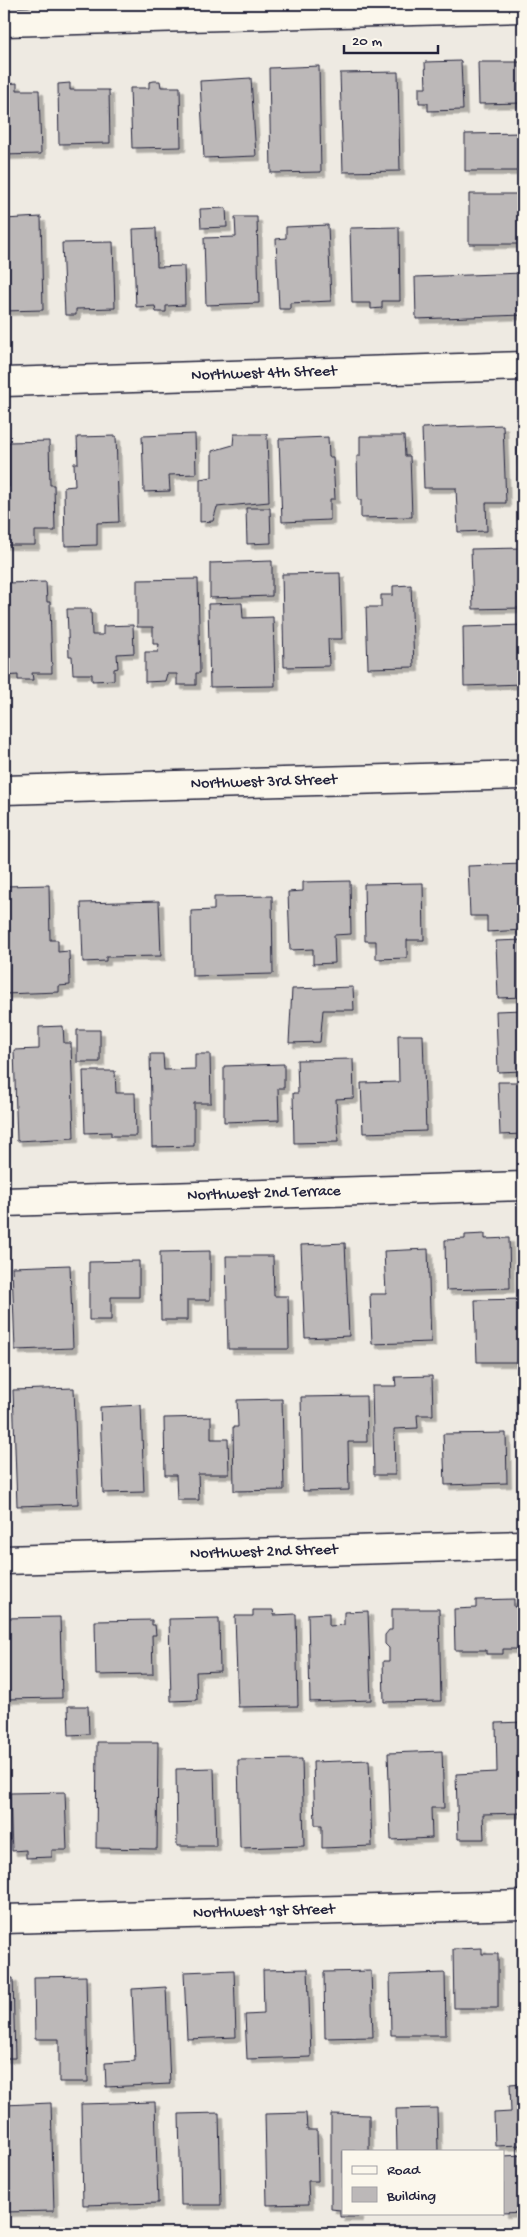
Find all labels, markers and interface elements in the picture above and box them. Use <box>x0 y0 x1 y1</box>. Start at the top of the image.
scale bar <box>344 22 438 54</box>
text: 20 m <box>352 33 382 51</box>
street label: Northwest 4th Street <box>191 362 338 386</box>
street label: Northwest 3rd Street <box>190 771 339 794</box>
street label: Northwest 2nd Terrace <box>187 1182 342 1206</box>
street label: Northwest 2nd Street <box>190 1541 339 1564</box>
street label: Northwest 1st Street <box>193 1901 337 1923</box>
legend <box>342 2150 504 2214</box>
text: Road <box>387 2162 421 2180</box>
text: Building <box>386 2188 436 2206</box>

